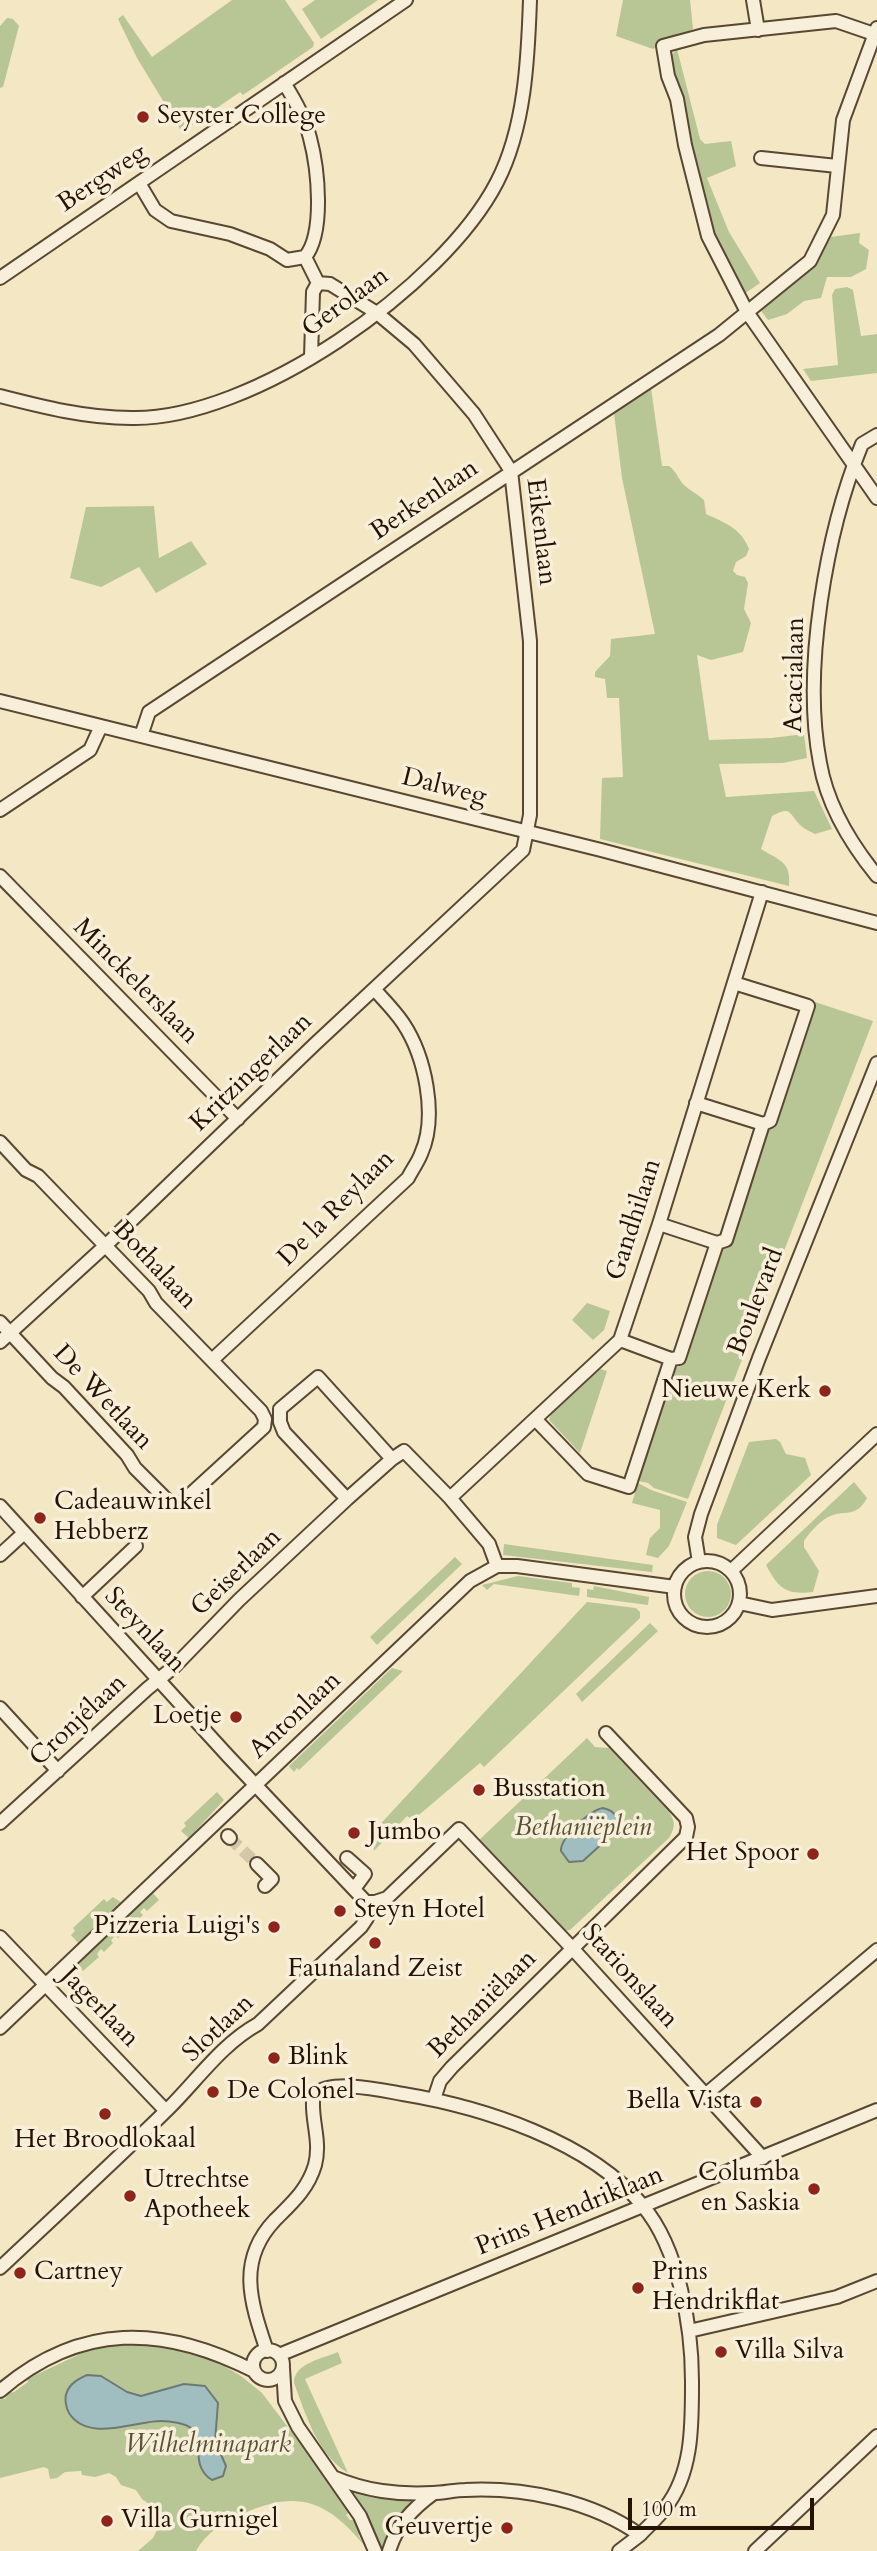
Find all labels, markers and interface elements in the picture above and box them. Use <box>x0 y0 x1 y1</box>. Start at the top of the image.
place label: Seyster College <box>157 101 326 133</box>
marker: Seyster College <box>135 109 151 125</box>
street label: Bergweg <box>53 138 153 220</box>
street label: Gerolaan <box>296 261 396 345</box>
street label: Berkenlaan <box>365 454 485 548</box>
street label: Eikenlaan <box>518 477 562 587</box>
street label: Acacialaan <box>779 617 813 733</box>
street label: Dalweg <box>398 762 490 814</box>
street label: Minckelerslaan <box>66 913 204 1051</box>
street label: Kritzingerlaan <box>184 1007 320 1139</box>
street label: De la Reylaan <box>272 1144 402 1274</box>
street label: Gandhilaan <box>601 1155 669 1285</box>
street label: Bothalaan <box>105 1215 203 1317</box>
street label: Boulevard <box>722 1244 792 1360</box>
street label: De Wetlaan <box>45 1339 159 1457</box>
place label: Nieuwe Kerk <box>661 1375 811 1407</box>
marker: Nieuwe Kerk <box>817 1383 833 1399</box>
place label: Cadeauwinkel Hebberz <box>54 1487 212 1548</box>
marker: Cadeauwinkel Hebberz <box>32 1510 48 1526</box>
street label: Geiserlaan <box>185 1522 289 1624</box>
street label: Steynlaan <box>97 1582 191 1680</box>
street label: Antonlaan <box>244 1666 348 1766</box>
street label: Cronjélaan <box>24 1668 134 1774</box>
place label: Loetje <box>153 1701 222 1733</box>
marker: Loetje <box>228 1709 244 1725</box>
place label: Busstation <box>493 1774 606 1806</box>
marker: Busstation <box>471 1782 487 1798</box>
park label: Bethaniëplein <box>515 1813 651 1845</box>
place label: Jumbo <box>368 1817 441 1849</box>
marker: Jumbo <box>346 1825 362 1841</box>
place label: Het Spoor <box>686 1838 799 1870</box>
marker: Het Spoor <box>805 1846 821 1862</box>
place label: Steyn Hotel <box>354 1895 485 1927</box>
marker: Steyn Hotel <box>332 1903 348 1919</box>
place label: Pizzeria Luigi's <box>93 1911 260 1943</box>
street label: Stationslaan <box>574 1918 684 2036</box>
marker: Pizzeria Luigi's <box>266 1919 282 1935</box>
marker: Faunaland Zeist <box>367 1935 383 1951</box>
street label: Bethaniëlaan <box>422 1944 544 2066</box>
place label: Faunaland Zeist <box>288 1954 462 1986</box>
street label: Jagerlaan <box>53 1961 145 2055</box>
street label: Slotlaan <box>177 1988 261 2070</box>
place label: Blink <box>288 2042 348 2074</box>
marker: Blink <box>266 2050 282 2066</box>
place label: De Colonel <box>227 2076 355 2108</box>
marker: De Colonel <box>205 2084 221 2100</box>
place label: Bella Vista <box>627 2086 742 2118</box>
marker: Bella Vista <box>748 2094 764 2110</box>
marker: Het Broodlokaal <box>97 2106 113 2122</box>
place label: Het Broodlokaal <box>14 2125 196 2157</box>
place label: Columba en Saskia <box>698 2158 800 2220</box>
street label: Prins Hendriklaan <box>472 2160 668 2264</box>
place label: Utrechtse Apotheek <box>144 2165 250 2226</box>
marker: Columba en Saskia <box>806 2181 822 2197</box>
marker: Utrechtse Apotheek <box>122 2188 138 2204</box>
place label: Cartney <box>34 2257 123 2289</box>
place label: Prins Hendrikflat <box>652 2257 779 2318</box>
marker: Cartney <box>12 2265 28 2281</box>
marker: Prins Hendrikflat <box>630 2280 646 2296</box>
place label: Villa Silva <box>735 2336 844 2368</box>
marker: Villa Silva <box>713 2344 729 2360</box>
park label: Wilhelminapark <box>125 2430 291 2462</box>
scale bar <box>632 2484 818 2528</box>
text: 100 m <box>641 2495 697 2524</box>
place label: Villa Gurnigel <box>121 2505 278 2537</box>
place label: Geuvertje <box>385 2512 493 2544</box>
marker: Villa Gurnigel <box>99 2513 115 2529</box>
marker: Geuvertje <box>499 2520 515 2536</box>

